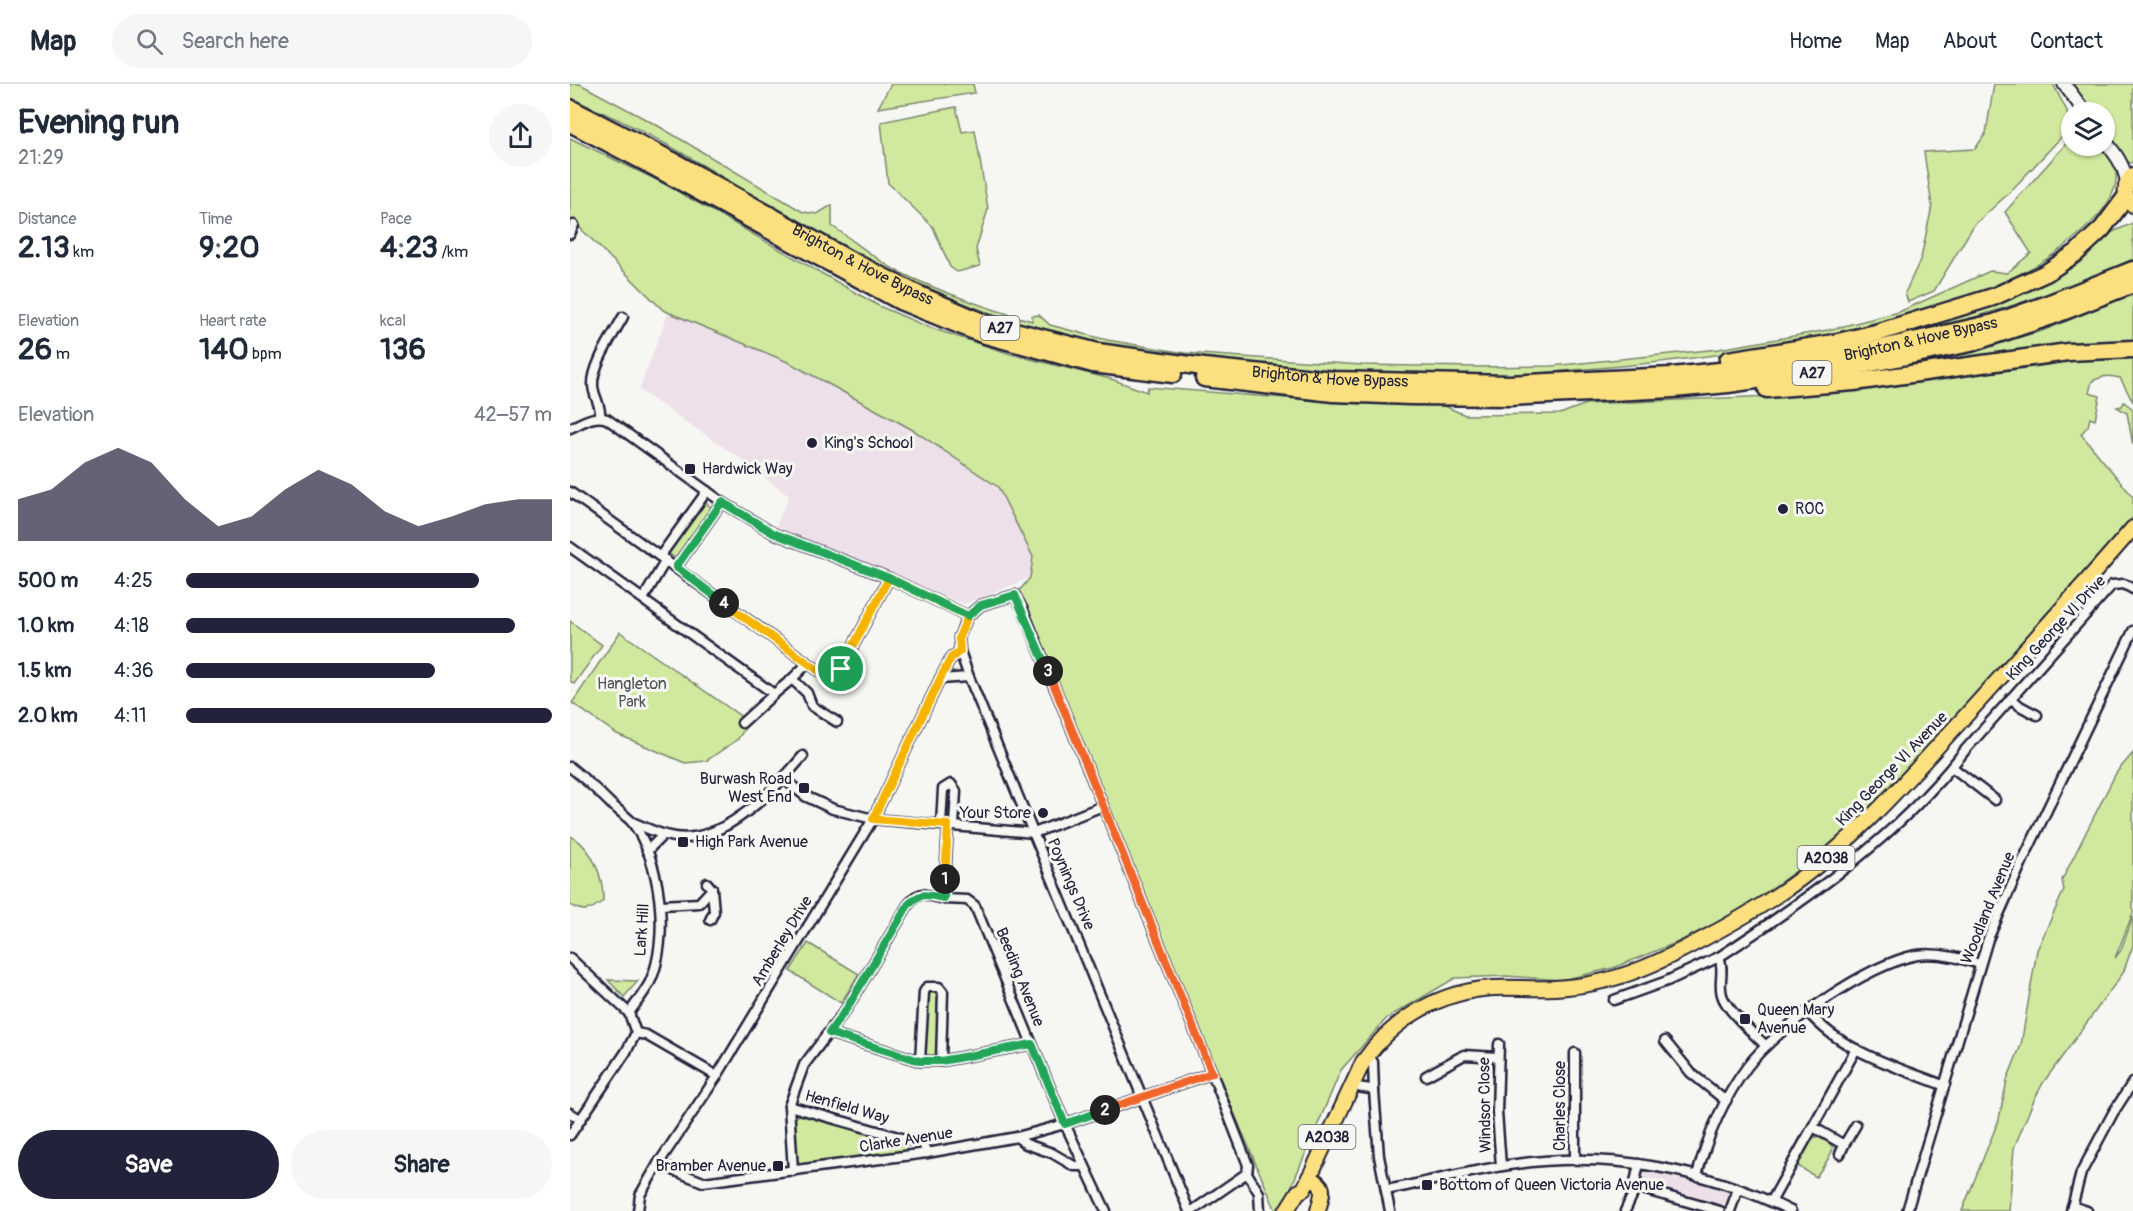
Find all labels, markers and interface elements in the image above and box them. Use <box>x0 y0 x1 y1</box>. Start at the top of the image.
search box <box>112 14 532 68</box>
text: Map <box>30 24 76 59</box>
icon: search <box>133 25 166 58</box>
text: Search here <box>181 27 289 55</box>
text: Home <box>1789 28 1842 55</box>
text: Map <box>1875 28 1910 55</box>
text: About <box>1943 28 1997 55</box>
text: Contact <box>2030 28 2103 55</box>
text: Evening run <box>18 102 179 143</box>
map controls <box>2061 102 2115 156</box>
button: layers <box>2061 102 2115 156</box>
button: share <box>489 104 552 167</box>
text: 21:29 <box>18 145 64 170</box>
text: Distance <box>18 209 77 229</box>
text: Time <box>199 209 232 229</box>
text: Pace <box>380 209 412 229</box>
street label: Brighton & Hove Bypass <box>788 220 936 310</box>
text: 2.13 <box>18 229 70 266</box>
text: 9:20 <box>199 229 260 266</box>
text: 4:23 <box>380 229 438 266</box>
text: km <box>70 242 94 262</box>
text: /km <box>438 242 468 262</box>
text: Elevation <box>18 311 79 331</box>
text: Heart rate <box>199 311 266 331</box>
text: kcal <box>380 311 406 331</box>
street label: Brighton & Hove Bypass <box>1843 313 1999 365</box>
road number: A27 <box>980 316 1020 340</box>
text: 26 <box>18 331 52 368</box>
text: 140 <box>199 331 249 368</box>
text: 136 <box>380 331 426 368</box>
text: m <box>52 344 70 364</box>
text: bpm <box>249 344 282 364</box>
road number: A27 <box>1792 361 1832 385</box>
street label: Brighton & Hove Bypass <box>1251 362 1409 392</box>
text: Elevation <box>18 402 94 427</box>
text: 42–57 m <box>474 402 552 427</box>
place label: King's School <box>824 433 913 453</box>
marker: King's School <box>805 436 819 450</box>
place label: Hardwick Way <box>702 459 793 479</box>
marker: Hardwick Way <box>683 462 697 476</box>
place label: ROC <box>1795 499 1824 519</box>
marker: ROC <box>1776 502 1790 516</box>
text: 500 m <box>18 568 78 593</box>
text: 4:25 <box>114 568 153 593</box>
street label: King George VI Drive <box>2002 571 2110 685</box>
pin: 4 <box>709 588 739 618</box>
text: 4 <box>719 593 729 613</box>
text: 1.0 km <box>18 613 74 638</box>
text: 4:18 <box>114 613 149 638</box>
pin <box>815 643 866 694</box>
icon: arrive <box>824 652 857 685</box>
pin: 3 <box>1033 656 1063 686</box>
text: 1.5 km <box>18 658 71 683</box>
text: 4:36 <box>114 658 154 683</box>
text: 3 <box>1044 661 1052 681</box>
park label: Hangleton Park <box>597 674 667 712</box>
text: 2.0 km <box>18 703 78 728</box>
text: 4:11 <box>114 703 147 728</box>
street label: King George VI Avenue <box>1832 707 1952 831</box>
place label: Burwash Road West End <box>700 769 792 807</box>
marker: Burwash Road West End <box>797 781 811 795</box>
place label: Your Store <box>959 803 1031 823</box>
marker: Your Store <box>1036 806 1050 820</box>
place label: High Park Avenue <box>695 832 808 852</box>
marker: High Park Avenue <box>676 835 690 849</box>
street label: Poynings Drive <box>1043 835 1099 933</box>
road number: A2038 <box>1798 846 1854 870</box>
street label: Woodland Avenue <box>1956 849 2020 967</box>
pin: 1 <box>930 864 960 894</box>
text: 1 <box>942 869 948 889</box>
street label: Amberley Drive <box>747 892 817 990</box>
street label: Lark Hill <box>630 903 654 957</box>
street label: Beeding Avenue <box>991 925 1049 1030</box>
place label: Queen Mary Avenue <box>1757 1000 1834 1038</box>
marker: Queen Mary Avenue <box>1738 1012 1752 1026</box>
street label: Windsor Close <box>1474 1057 1496 1153</box>
street label: Charles Close <box>1550 1061 1570 1151</box>
street label: Henfield Way <box>803 1085 891 1129</box>
pin: 2 <box>1090 1095 1120 1125</box>
text: 2 <box>1101 1100 1109 1120</box>
street label: Clarke Avenue <box>858 1123 954 1157</box>
road number: A2038 <box>1298 1125 1356 1149</box>
button: Save <box>18 1130 279 1199</box>
button: Share <box>291 1130 552 1199</box>
place label: Bramber Avenue <box>655 1156 766 1176</box>
marker: Bramber Avenue <box>771 1159 785 1173</box>
place label: Bottom of Queen Victoria Avenue <box>1439 1175 1664 1195</box>
marker: Bottom of Queen Victoria Avenue <box>1420 1178 1434 1192</box>

